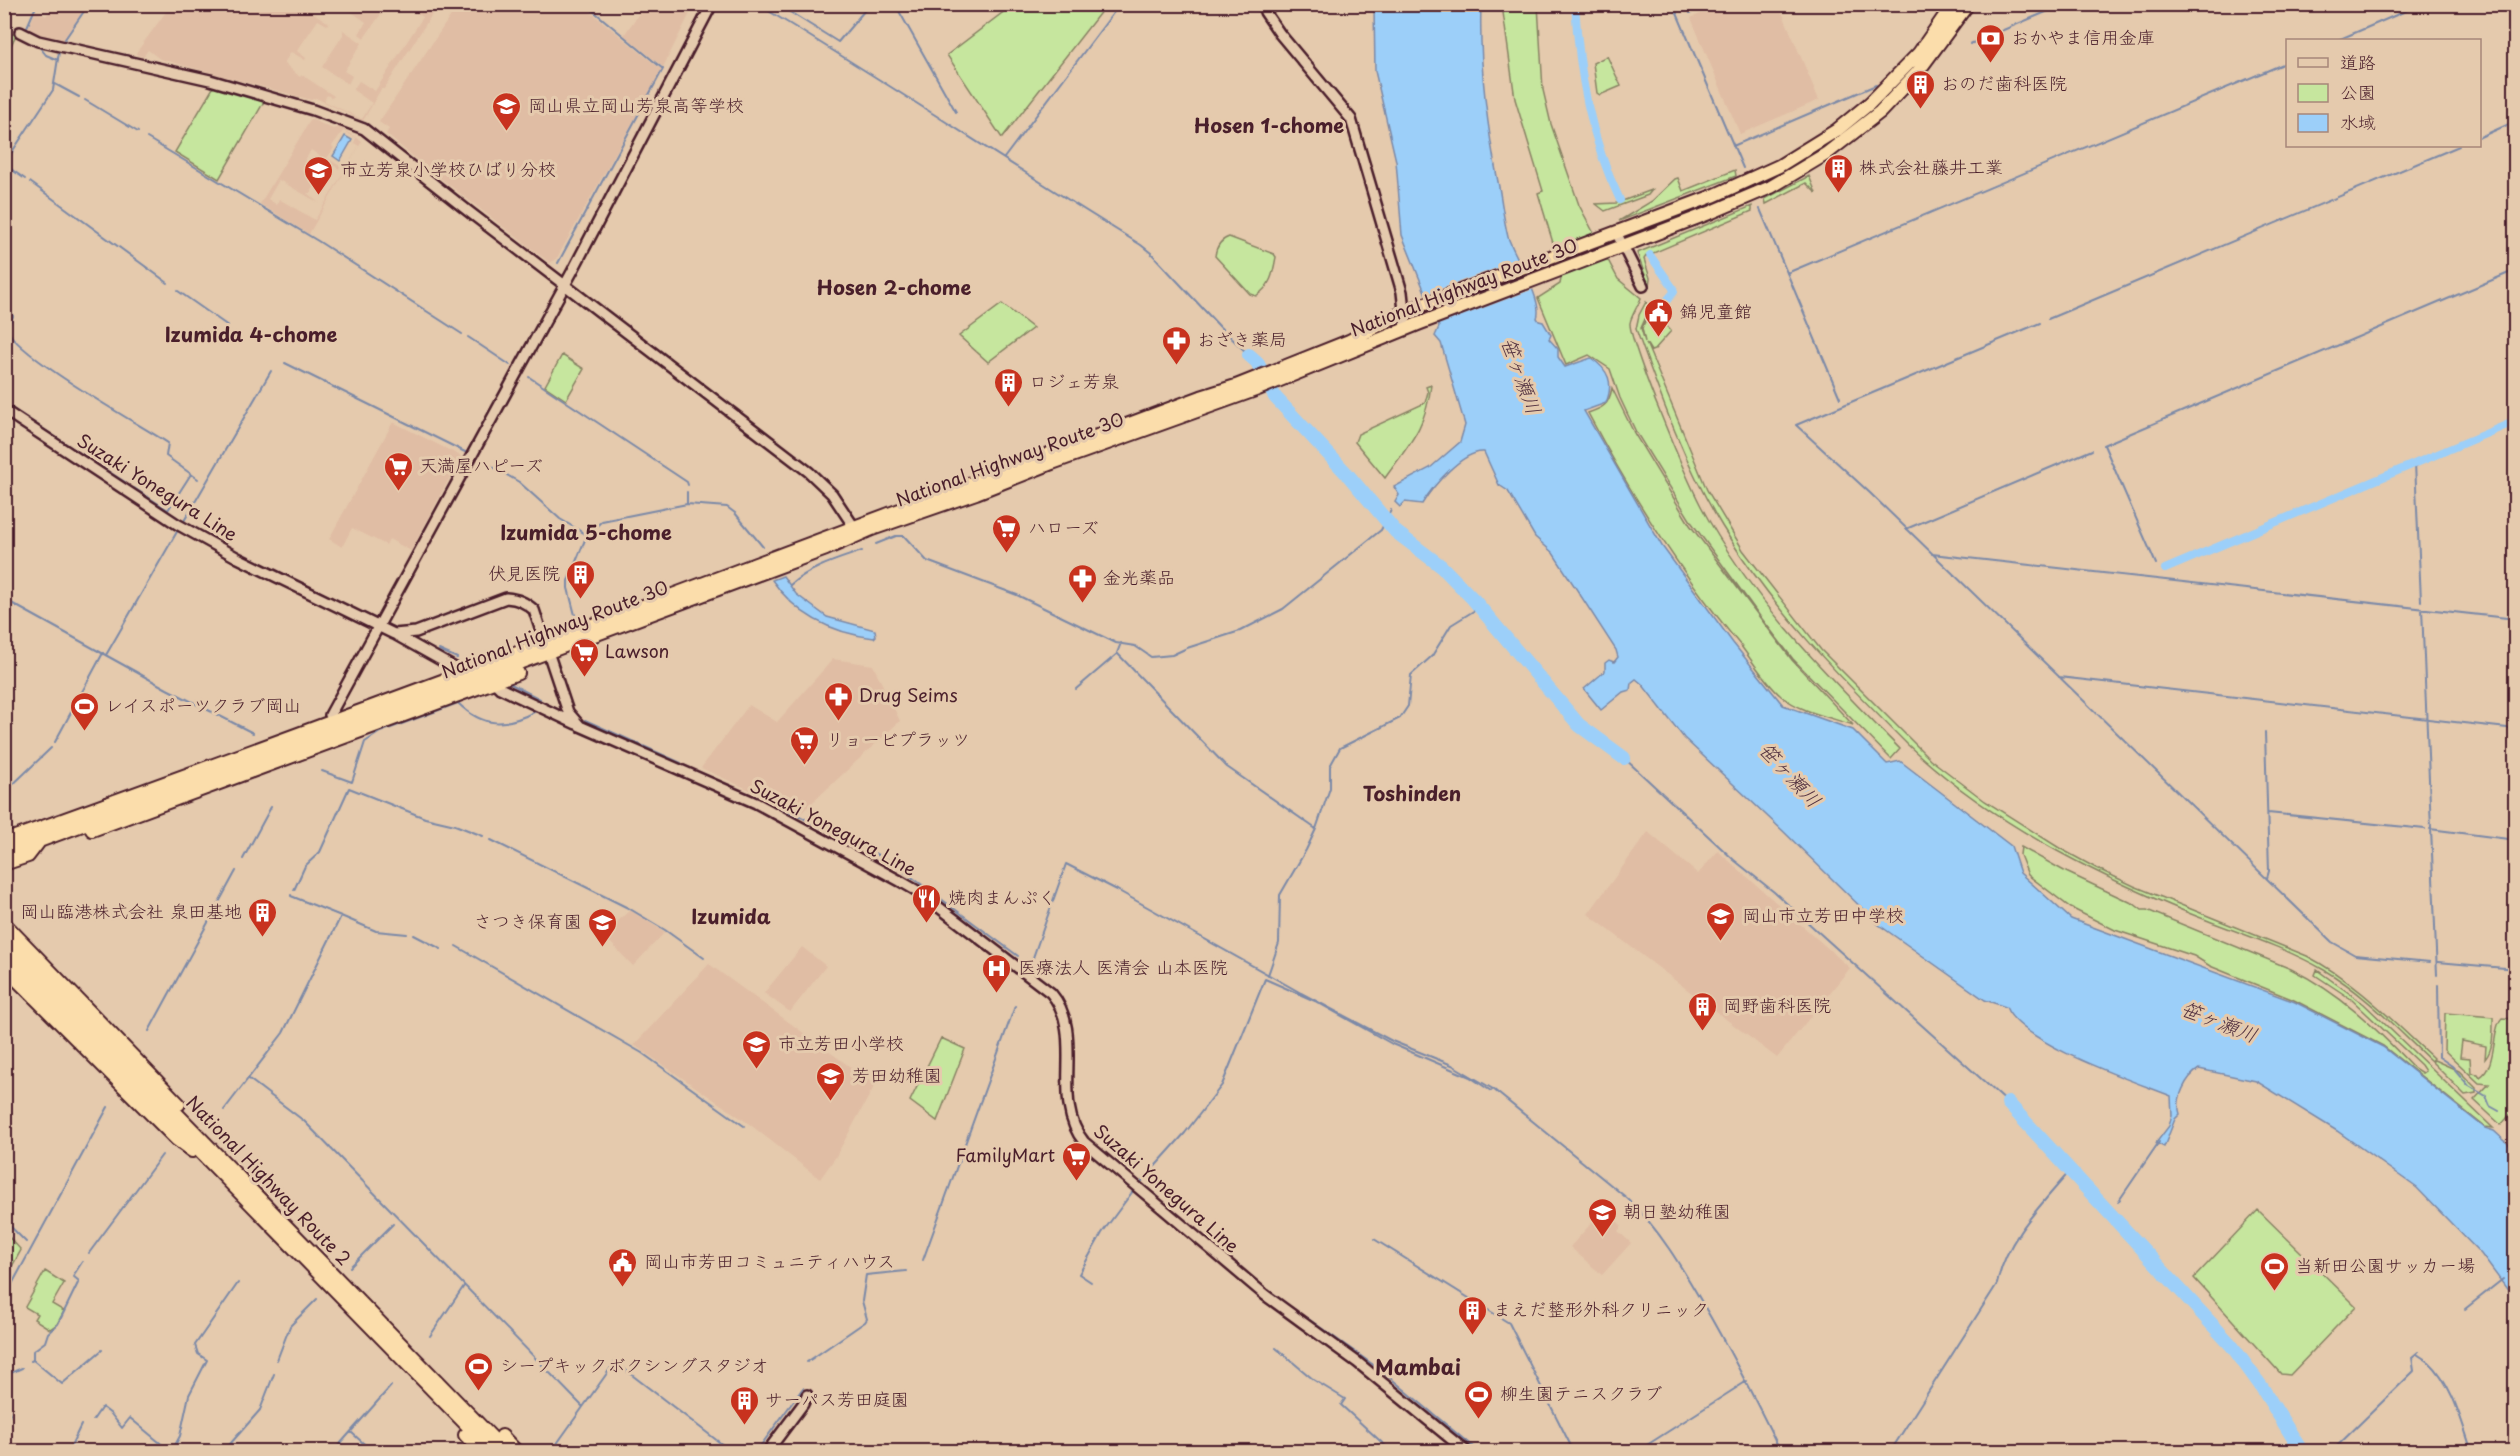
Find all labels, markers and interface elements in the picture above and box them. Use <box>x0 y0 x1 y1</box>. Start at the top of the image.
bank icon: おかやま信用金庫 <box>1974 22 2006 64</box>
place label: おかやま信用金庫 <box>2011 23 2155 50</box>
legend <box>2286 39 2481 147</box>
text: 道路 <box>2340 48 2376 75</box>
building icon: おのだ歯科医院 <box>1904 68 1936 110</box>
place label: おのだ歯科医院 <box>1941 69 2067 96</box>
text: 公園 <box>2340 78 2376 105</box>
school or university icon: 岡山県立岡山芳泉高等学校 <box>491 90 523 132</box>
place label: 岡山県立岡山芳泉高等学校 <box>528 91 744 118</box>
text: 水域 <box>2340 108 2376 135</box>
district label: Hosen 1-chome <box>1194 110 1344 140</box>
building icon: 株式会社藤井工業 <box>1822 152 1854 194</box>
place label: 株式会社藤井工業 <box>1859 153 2003 180</box>
school or university icon: 市立芳泉小学校ひばり分校 <box>303 154 335 196</box>
place label: 市立芳泉小学校ひばり分校 <box>340 155 556 182</box>
street label: National Highway Route 30 <box>1346 231 1581 342</box>
district label: Hosen 2-chome <box>817 272 972 302</box>
public building icon: 錦児童館 <box>1643 296 1675 338</box>
place label: 錦児童館 <box>1680 297 1752 324</box>
district label: Izumida 4-chome <box>165 319 337 349</box>
pharmacy icon: おざき薬局 <box>1160 324 1192 366</box>
place label: おざき薬局 <box>1197 325 1287 352</box>
water label: 笹ヶ瀬川 <box>1494 333 1550 418</box>
building icon: ロジェ芳泉 <box>992 366 1024 408</box>
place label: ロジェ芳泉 <box>1029 367 1119 394</box>
street label: National Highway Route 30 <box>892 405 1127 512</box>
street label: Suzaki Yonegura Line <box>72 426 243 547</box>
supermarket icon: 天満屋ハピーズ <box>382 450 414 492</box>
place label: 天満屋ハピーズ <box>419 451 543 478</box>
supermarket icon: ハローズ <box>991 512 1023 554</box>
place label: ハローズ <box>1028 513 1099 540</box>
district label: Izumida 5-chome <box>500 517 672 547</box>
building icon: 伏見医院 <box>565 558 597 600</box>
place label: 伏見医院 <box>488 559 560 586</box>
pharmacy icon: 金光薬品 <box>1066 562 1098 604</box>
place label: 金光薬品 <box>1103 563 1175 590</box>
street label: National Highway Route 30 <box>437 573 672 684</box>
supermarket icon: Lawson <box>568 636 600 678</box>
place label: Lawson <box>605 637 669 664</box>
pharmacy icon: Drug Seims <box>822 680 854 722</box>
place label: Drug Seims <box>859 681 958 708</box>
sports icon: レイスポーツクラブ岡山 <box>68 690 100 732</box>
place label: レイスポーツクラブ岡山 <box>105 691 301 718</box>
supermarket icon: リョービプラッツ <box>789 724 821 766</box>
place label: リョービプラッツ <box>826 725 970 752</box>
water label: 笹ヶ瀬川 <box>1752 735 1829 814</box>
street label: Suzaki Yonegura Line <box>746 771 922 882</box>
district label: Toshinden <box>1363 778 1461 808</box>
restaurant icon: 焼肉まんぷく <box>911 882 943 924</box>
place label: 焼肉まんぷく <box>948 883 1056 910</box>
building icon: 岡山臨港株式会社 泉田基地 <box>247 896 279 938</box>
place label: 岡山臨港株式会社 泉田基地 <box>20 897 242 924</box>
school or university icon: 岡山市立芳田中学校 <box>1705 900 1737 942</box>
district label: Izumida <box>691 901 771 931</box>
place label: 岡山市立芳田中学校 <box>1742 901 1904 928</box>
school or university icon: さつき保育園 <box>587 906 619 948</box>
place label: さつき保育園 <box>474 907 582 934</box>
hospital icon: 医療法人 医清会 山本医院 <box>981 952 1013 994</box>
place label: 医療法人 医清会 山本医院 <box>1018 953 1228 980</box>
building icon: 岡野歯科医院 <box>1686 990 1718 1032</box>
place label: 岡野歯科医院 <box>1723 991 1831 1018</box>
water label: 笹ヶ瀬川 <box>2177 993 2262 1049</box>
school or university icon: 市立芳田小学校 <box>741 1028 773 1070</box>
place label: 市立芳田小学校 <box>778 1029 904 1056</box>
school or university icon: 芳田幼稚園 <box>815 1060 847 1102</box>
place label: 芳田幼稚園 <box>852 1061 942 1088</box>
street label: National Highway Route 2 <box>181 1089 358 1271</box>
street label: Suzaki Yonegura Line <box>1088 1117 1246 1259</box>
supermarket icon: FamilyMart <box>1060 1140 1092 1182</box>
place label: FamilyMart <box>956 1141 1055 1168</box>
school or university icon: 朝日塾幼稚園 <box>1586 1196 1618 1238</box>
place label: 朝日塾幼稚園 <box>1623 1197 1731 1224</box>
public building icon: 岡山市芳田コミュニティハウス <box>607 1246 639 1288</box>
place label: 岡山市芳田コミュニティハウス <box>644 1247 895 1274</box>
sports icon: 当新田公園サッカー場 <box>2258 1250 2290 1292</box>
place label: 当新田公園サッカー場 <box>2295 1251 2475 1278</box>
building icon: まえだ整形外科クリニック <box>1456 1294 1488 1336</box>
place label: まえだ整形外科クリニック <box>1493 1295 1709 1322</box>
sports icon: シープキックボクシングスタジオ <box>463 1350 495 1392</box>
district label: Mambai <box>1375 1350 1461 1382</box>
place label: シープキックボクシングスタジオ <box>500 1351 769 1378</box>
sports icon: 柳生園テニスクラブ <box>1463 1378 1495 1420</box>
place label: 柳生園テニスクラブ <box>1500 1379 1662 1406</box>
building icon: サーパス芳田庭園 <box>728 1384 760 1426</box>
place label: サーパス芳田庭園 <box>765 1385 909 1412</box>

